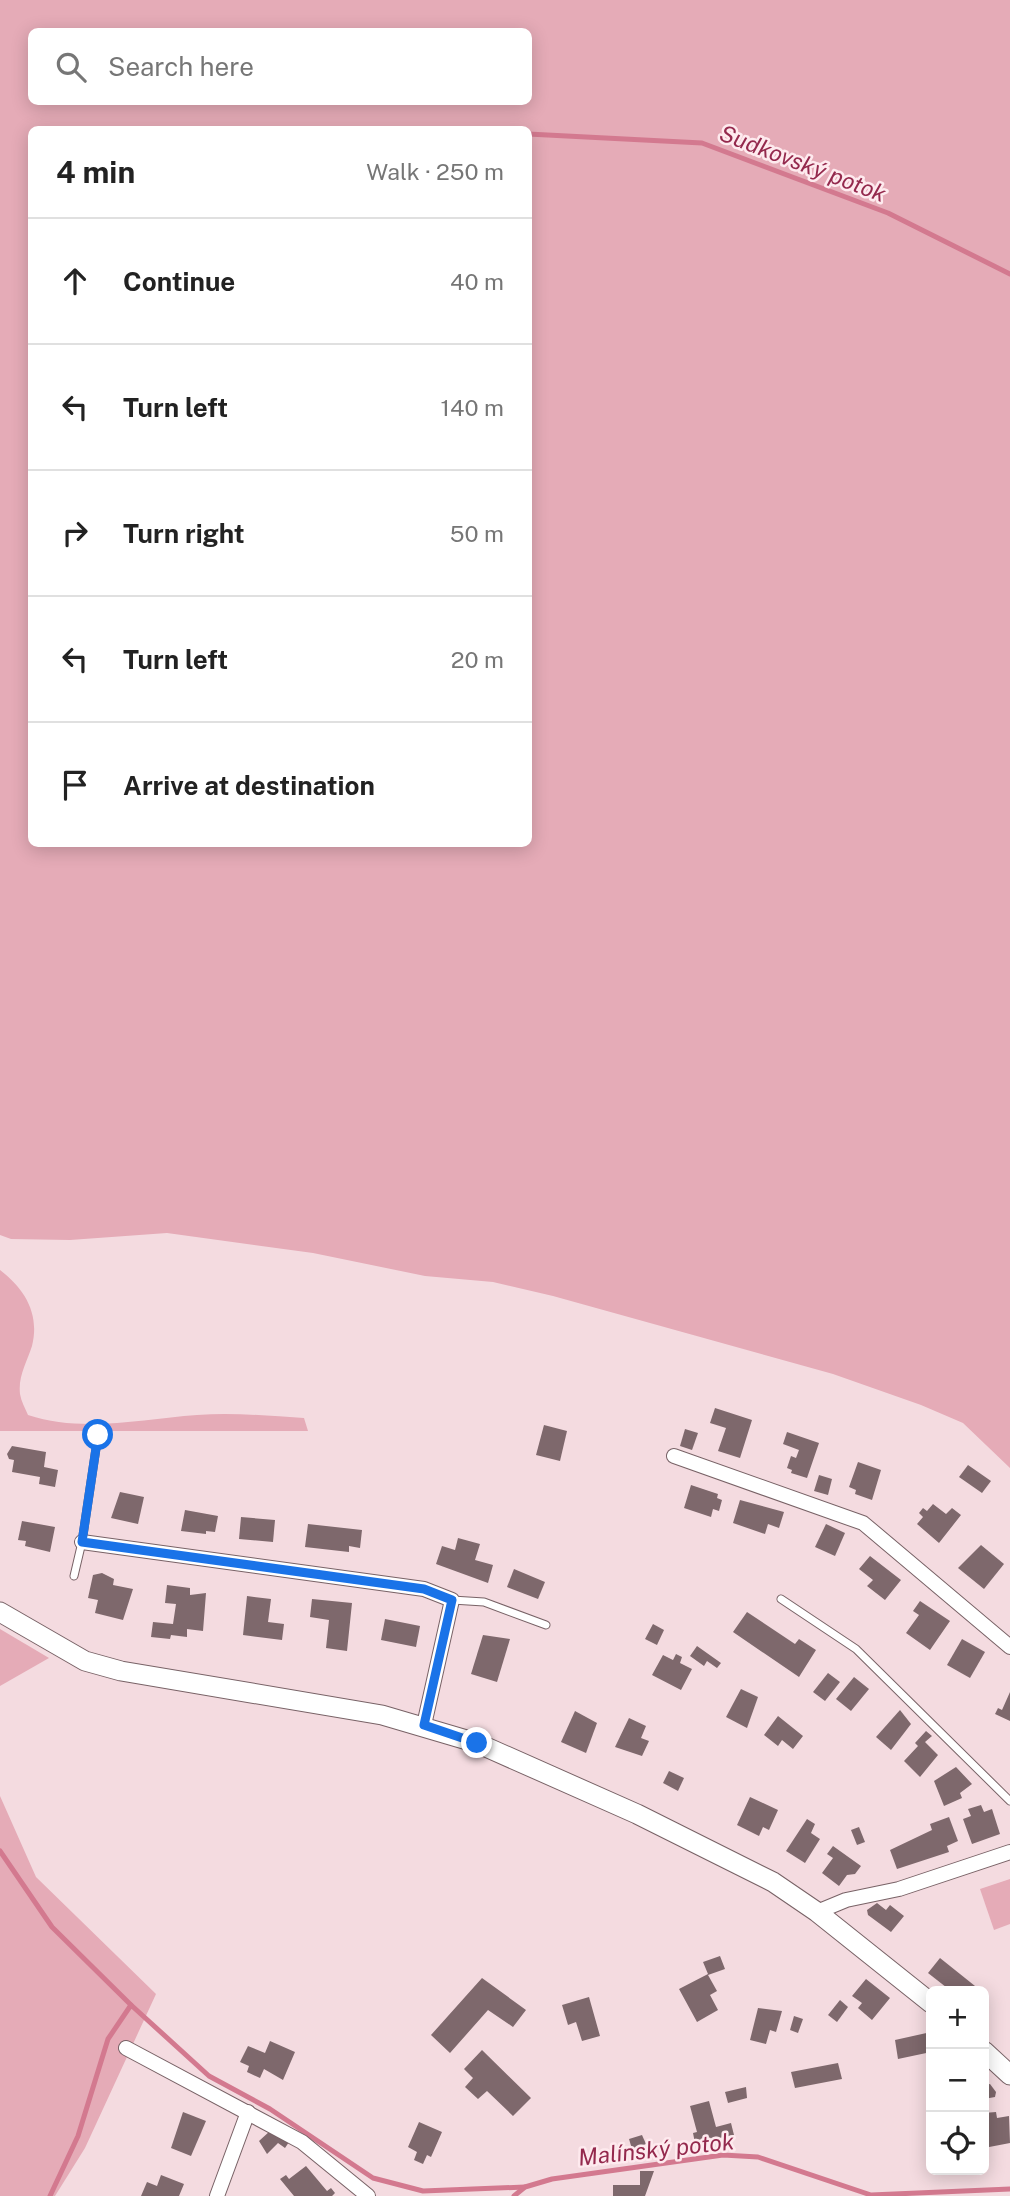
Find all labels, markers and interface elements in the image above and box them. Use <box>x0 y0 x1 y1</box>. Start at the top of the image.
search box <box>28 28 532 105</box>
icon: search <box>52 48 90 86</box>
text: Search here <box>108 51 254 82</box>
water label: Sudkovský potok <box>716 119 891 207</box>
text: 4 min <box>56 154 135 190</box>
text: Walk · 250 m <box>366 158 504 185</box>
icon: ahead <box>56 262 94 300</box>
text: Continue <box>123 266 235 297</box>
text: 40 m <box>450 268 504 295</box>
icon: left <box>56 388 94 426</box>
text: Turn left <box>123 392 228 423</box>
text: 140 m <box>441 394 504 421</box>
icon: right <box>56 514 94 552</box>
text: Turn right <box>123 518 245 549</box>
text: 50 m <box>450 520 504 547</box>
icon: left <box>56 640 94 678</box>
text: Turn left <box>123 644 228 675</box>
text: 20 m <box>451 646 504 673</box>
icon: arrive <box>56 766 94 804</box>
text: Arrive at destination <box>123 770 375 801</box>
route start <box>82 1419 113 1450</box>
route end <box>461 1727 492 1758</box>
map controls <box>926 1986 989 2175</box>
button: + <box>926 1986 989 2049</box>
button: − <box>926 2049 989 2112</box>
button: locate <box>926 2112 989 2175</box>
water label: Malínský potok <box>577 2127 736 2171</box>

